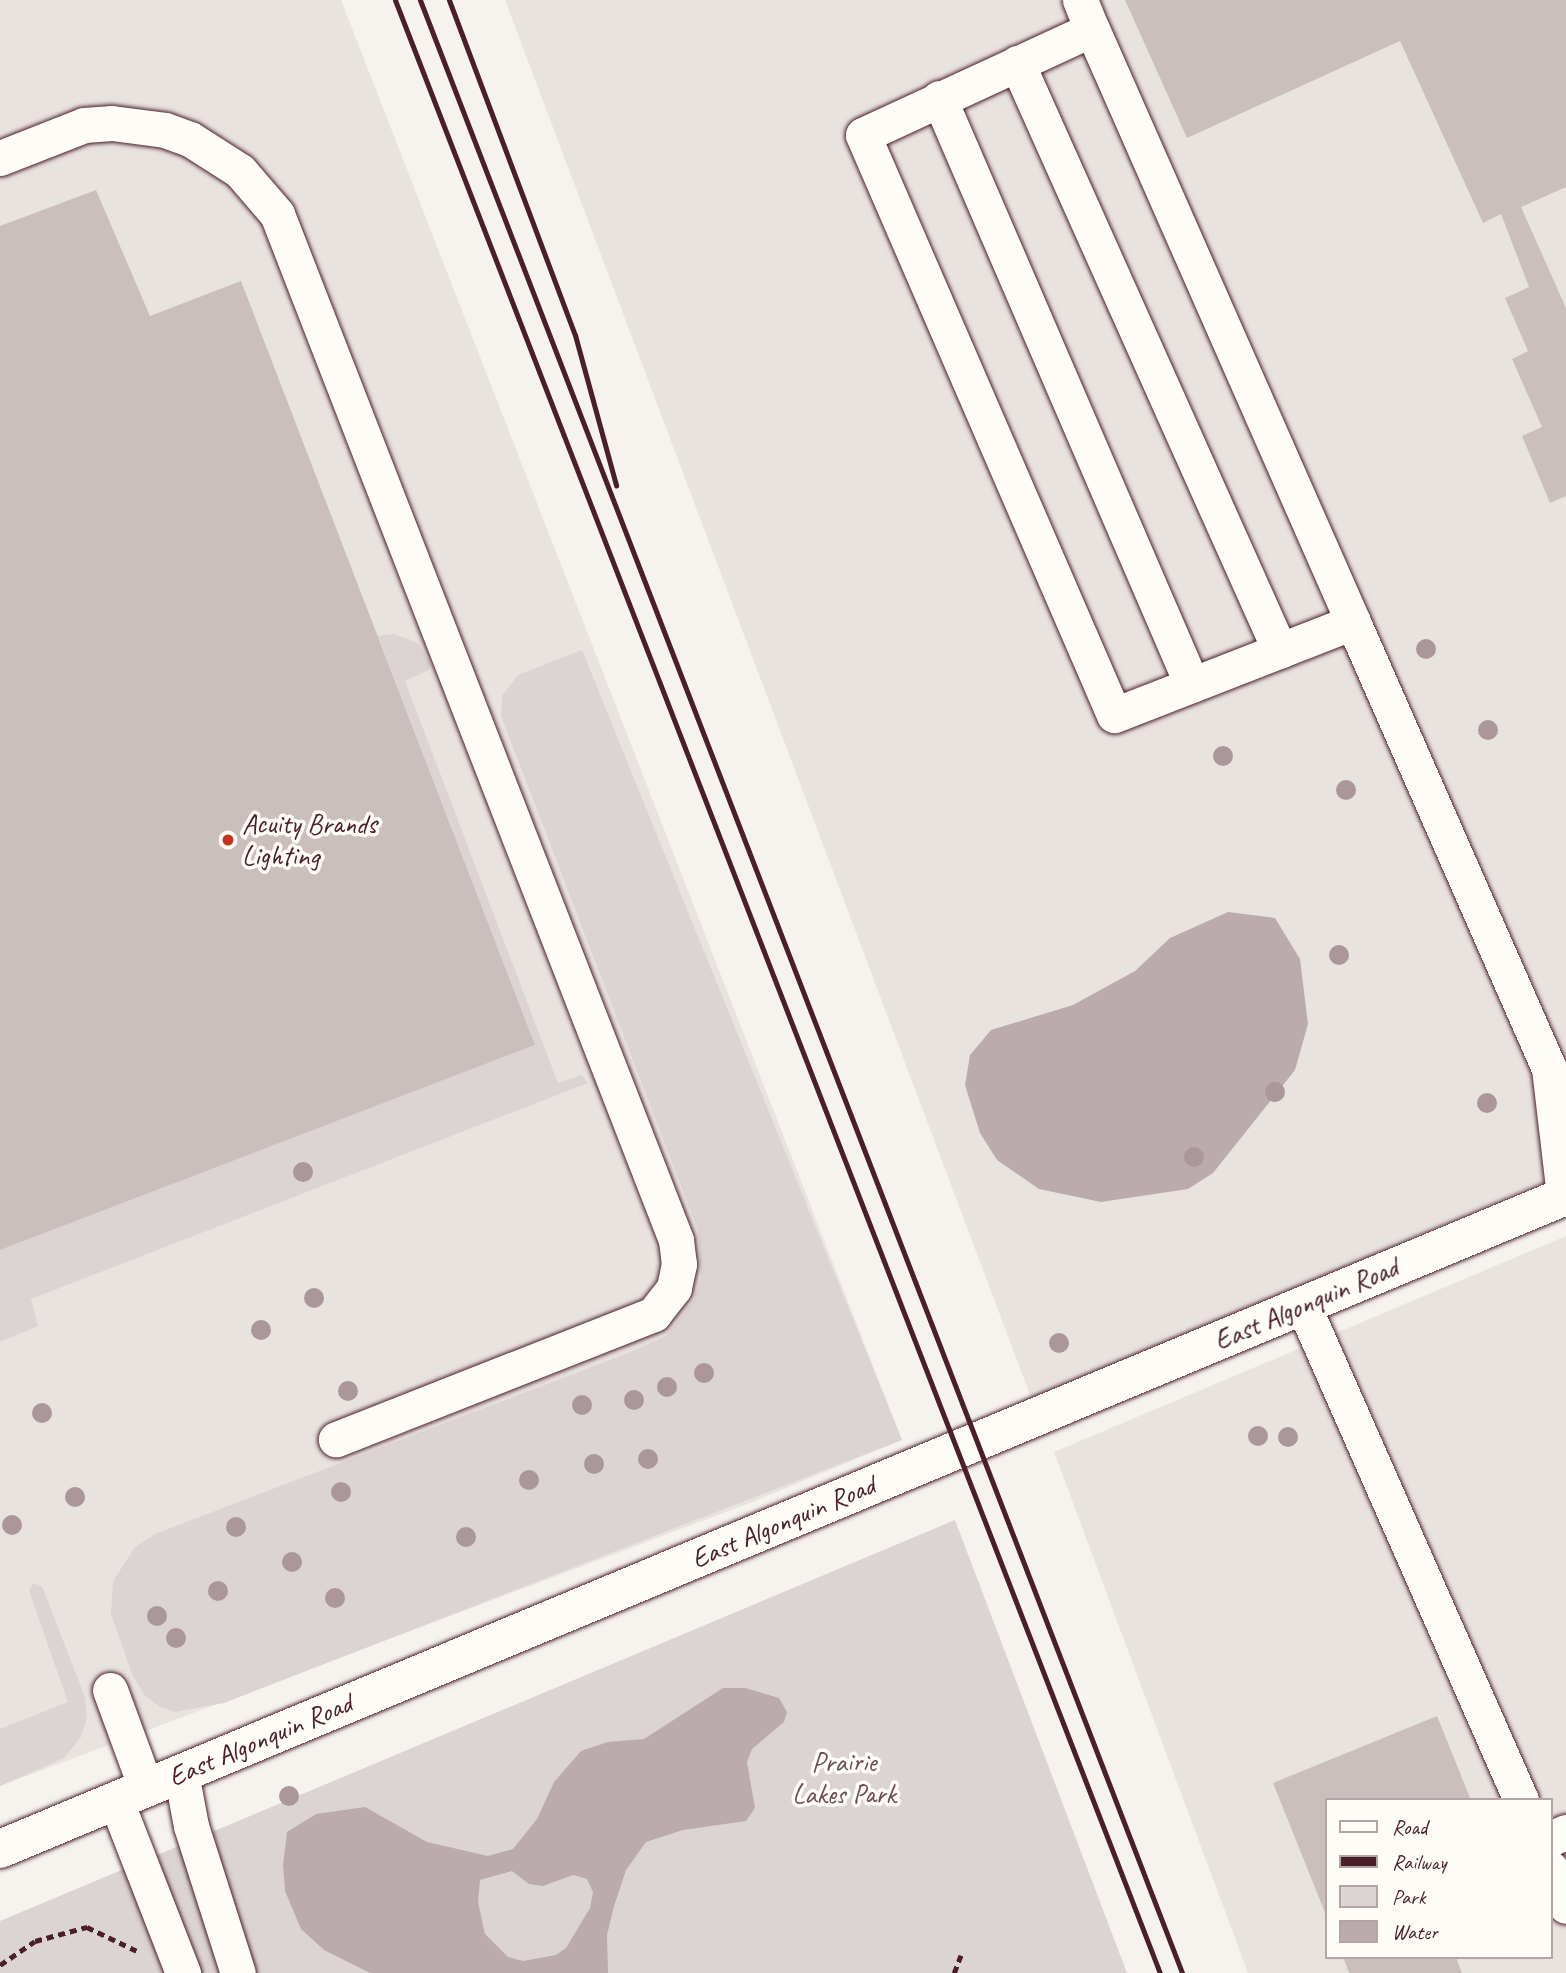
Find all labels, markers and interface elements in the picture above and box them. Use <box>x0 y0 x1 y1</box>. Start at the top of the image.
place label: Acuity Brands Lighting <box>242 807 377 873</box>
marker: Acuity Brands Lighting <box>220 832 236 848</box>
street label: East Algonquin Road <box>1209 1250 1403 1358</box>
street label: East Algonquin Road <box>686 1468 880 1576</box>
street label: East Algonquin Road <box>163 1686 357 1794</box>
park label: Prairie Lakes Park <box>792 1745 896 1811</box>
legend <box>1324 1798 1552 1959</box>
text: Road <box>1392 1814 1427 1840</box>
text: Railway <box>1392 1849 1446 1875</box>
text: Park <box>1392 1884 1425 1910</box>
text: Water <box>1392 1919 1438 1945</box>

